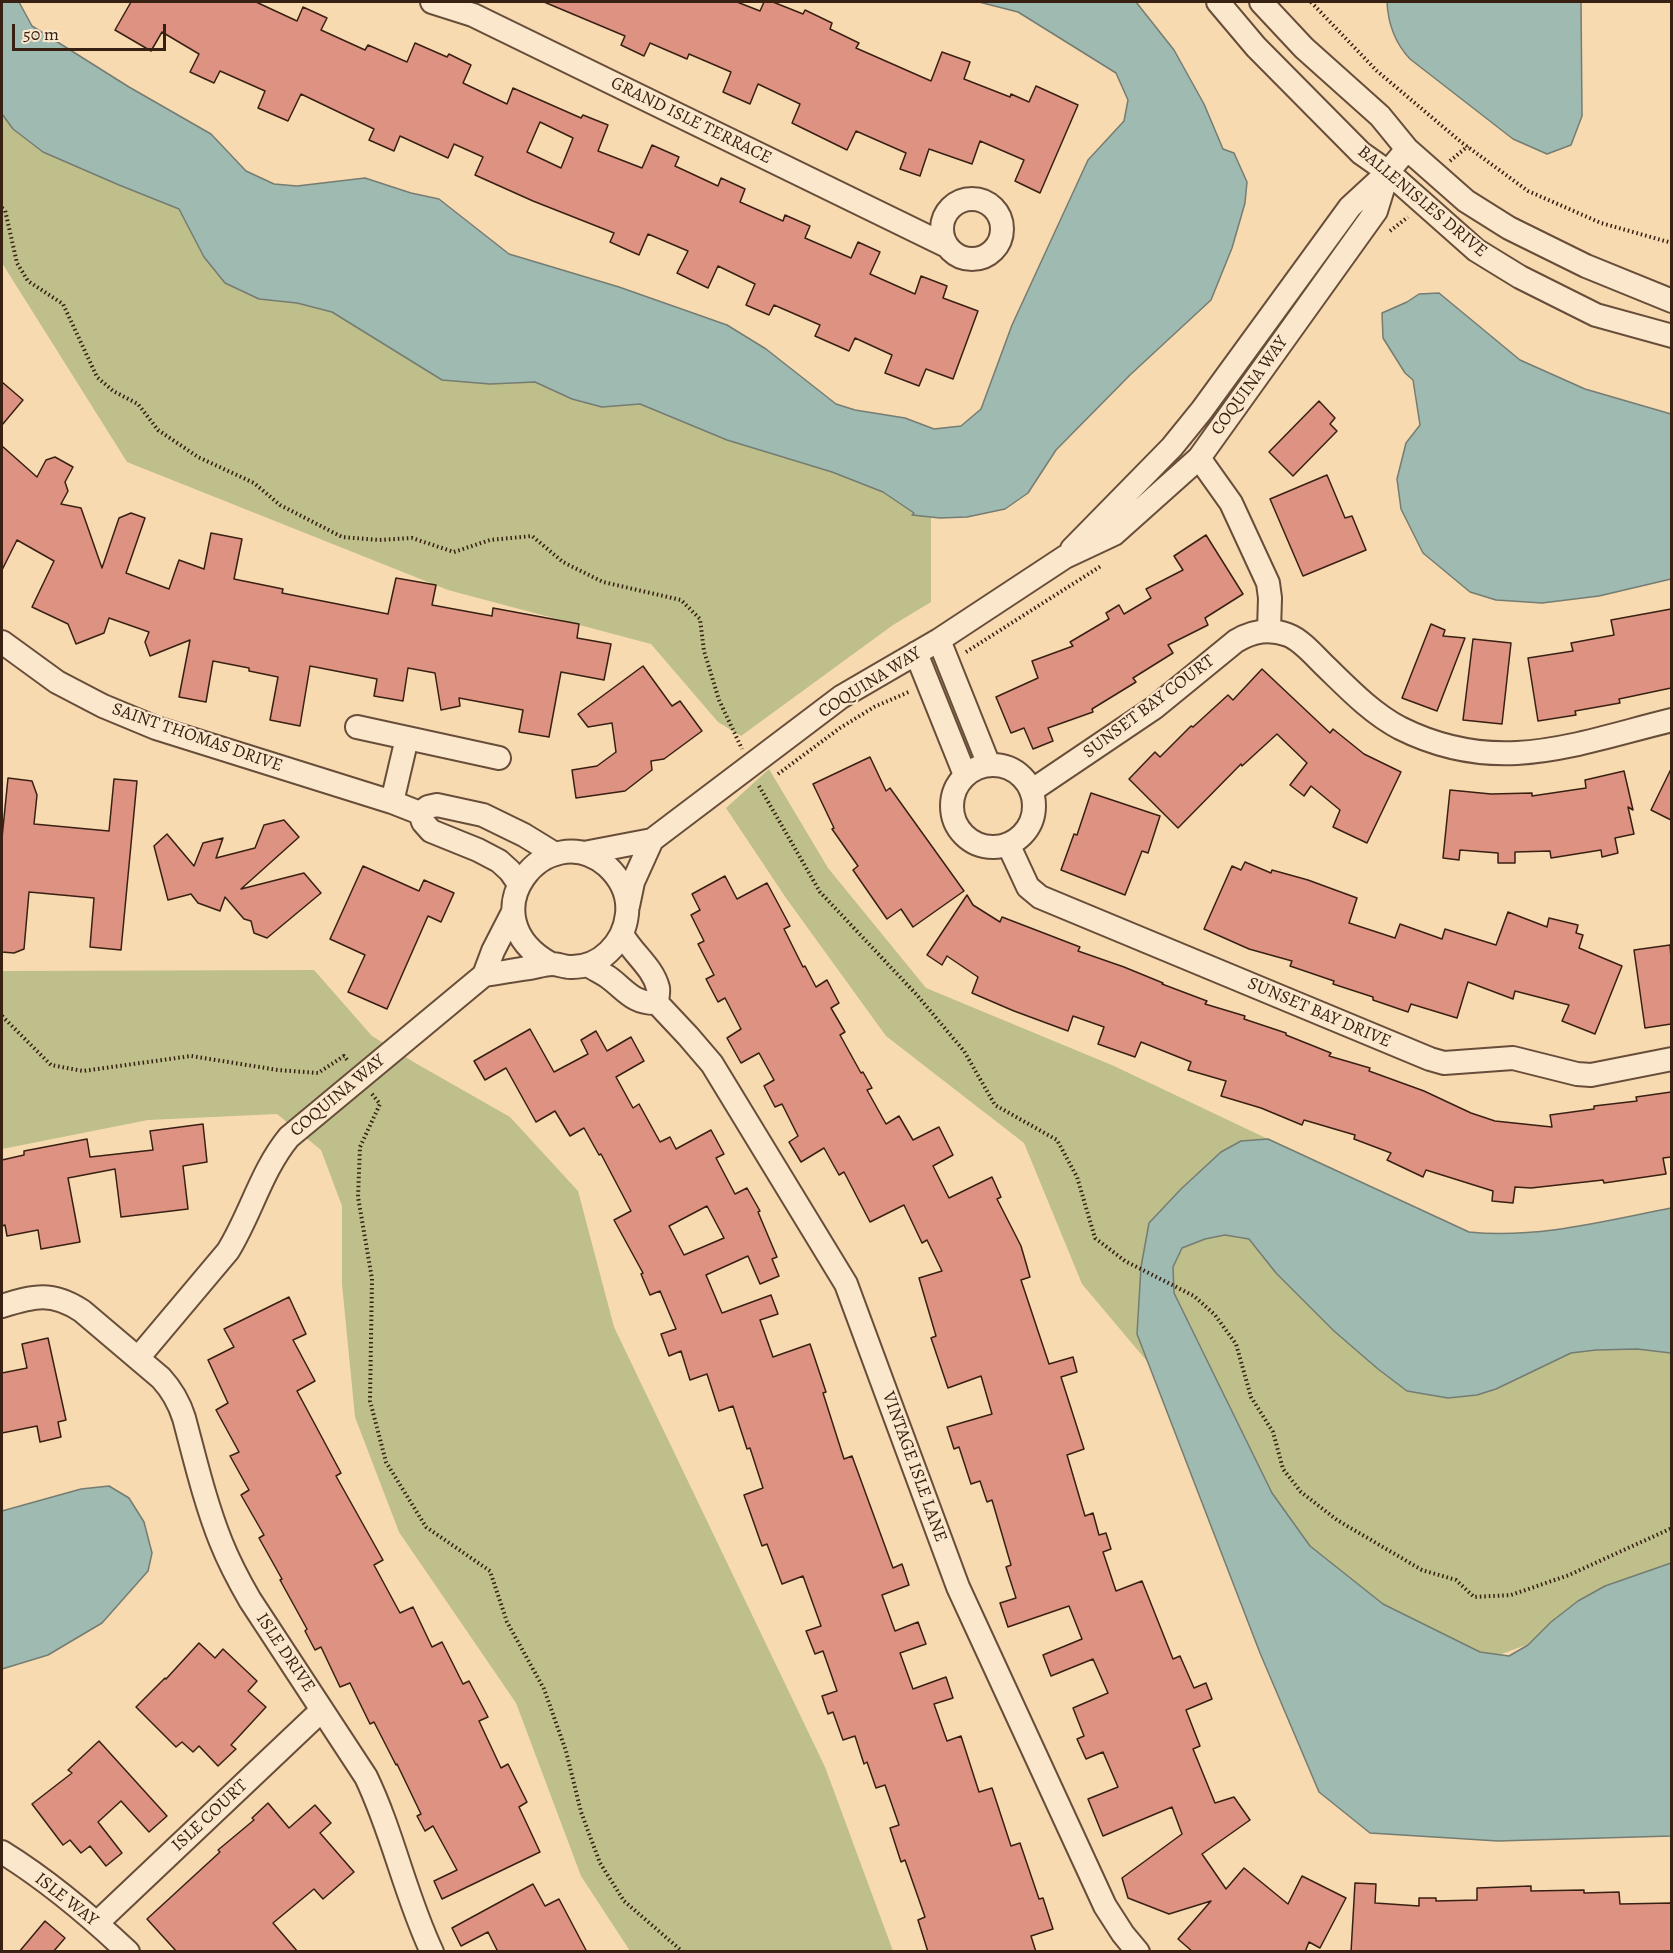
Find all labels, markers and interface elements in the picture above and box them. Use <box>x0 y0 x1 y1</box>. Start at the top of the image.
scale bar <box>15 12 170 50</box>
text: 50 m <box>23 22 59 46</box>
street label: GRAND ISLE TERRACE <box>607 73 775 169</box>
street label: BALLENISLES DRIVE <box>1353 141 1491 263</box>
street label: COQUINA WAY <box>1207 332 1293 440</box>
street label: COQUINA WAY <box>815 643 925 723</box>
street label: SUNSET BAY COURT <box>1079 651 1219 763</box>
street label: SAINT THOMAS DRIVE <box>109 699 285 777</box>
street label: SUNSET BAY DRIVE <box>1244 973 1394 1053</box>
street label: COQUINA WAY <box>286 1050 390 1142</box>
street label: VINTAGE ISLE LANE <box>877 1389 951 1545</box>
street label: ISLE DRIVE <box>251 1609 319 1697</box>
street label: ISLE COURT <box>168 1776 252 1856</box>
street label: ISLE WAY <box>30 1869 102 1931</box>

